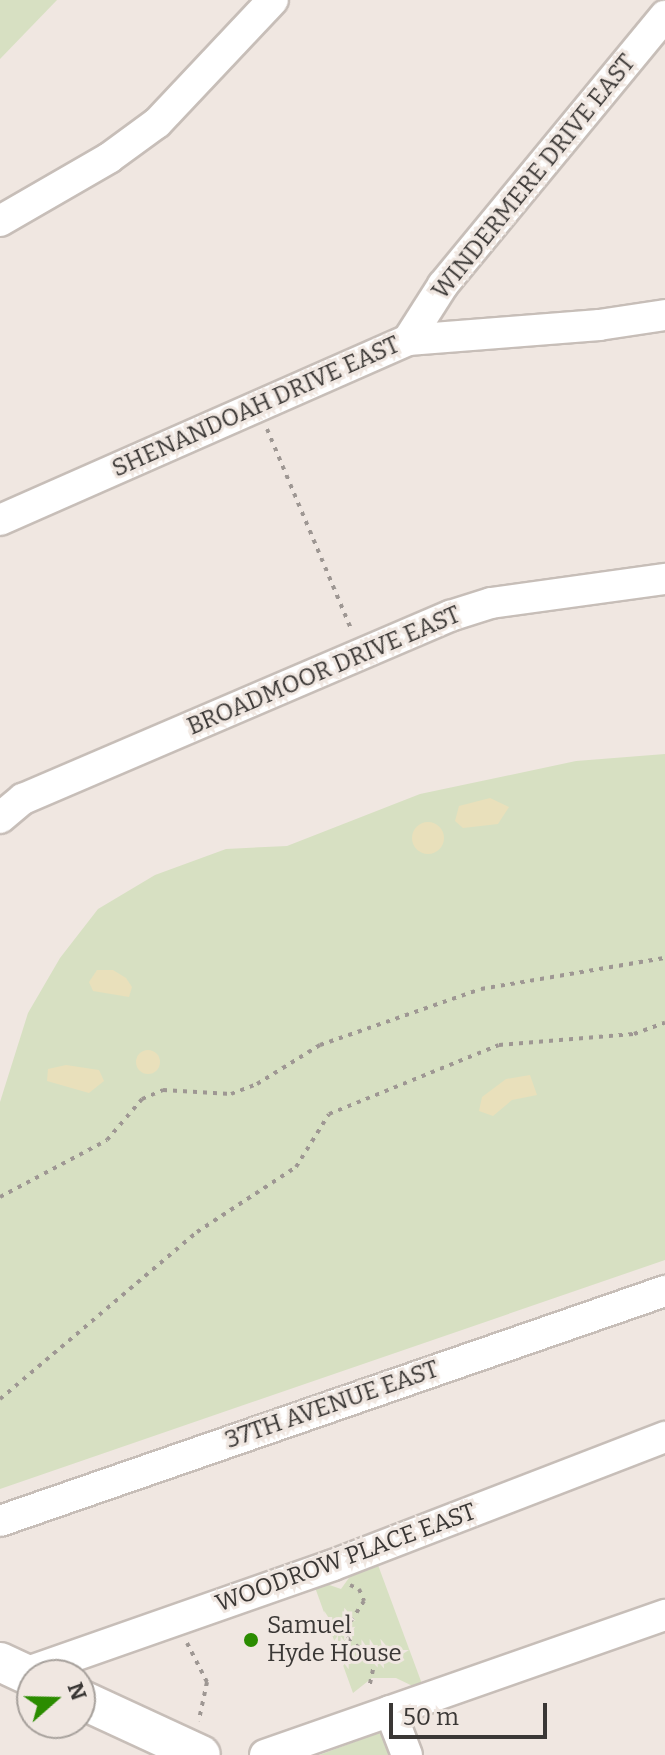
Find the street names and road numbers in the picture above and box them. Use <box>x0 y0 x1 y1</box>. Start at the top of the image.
street label: WINDERMERE DRIVE EAST <box>426 49 642 305</box>
street label: SHENANDOAH DRIVE EAST <box>108 330 404 484</box>
street label: BROADMOOR DRIVE EAST <box>183 600 465 742</box>
street label: 37TH AVENUE EAST <box>222 1355 442 1455</box>
street label: WOODROW PLACE EAST <box>212 1497 480 1619</box>

